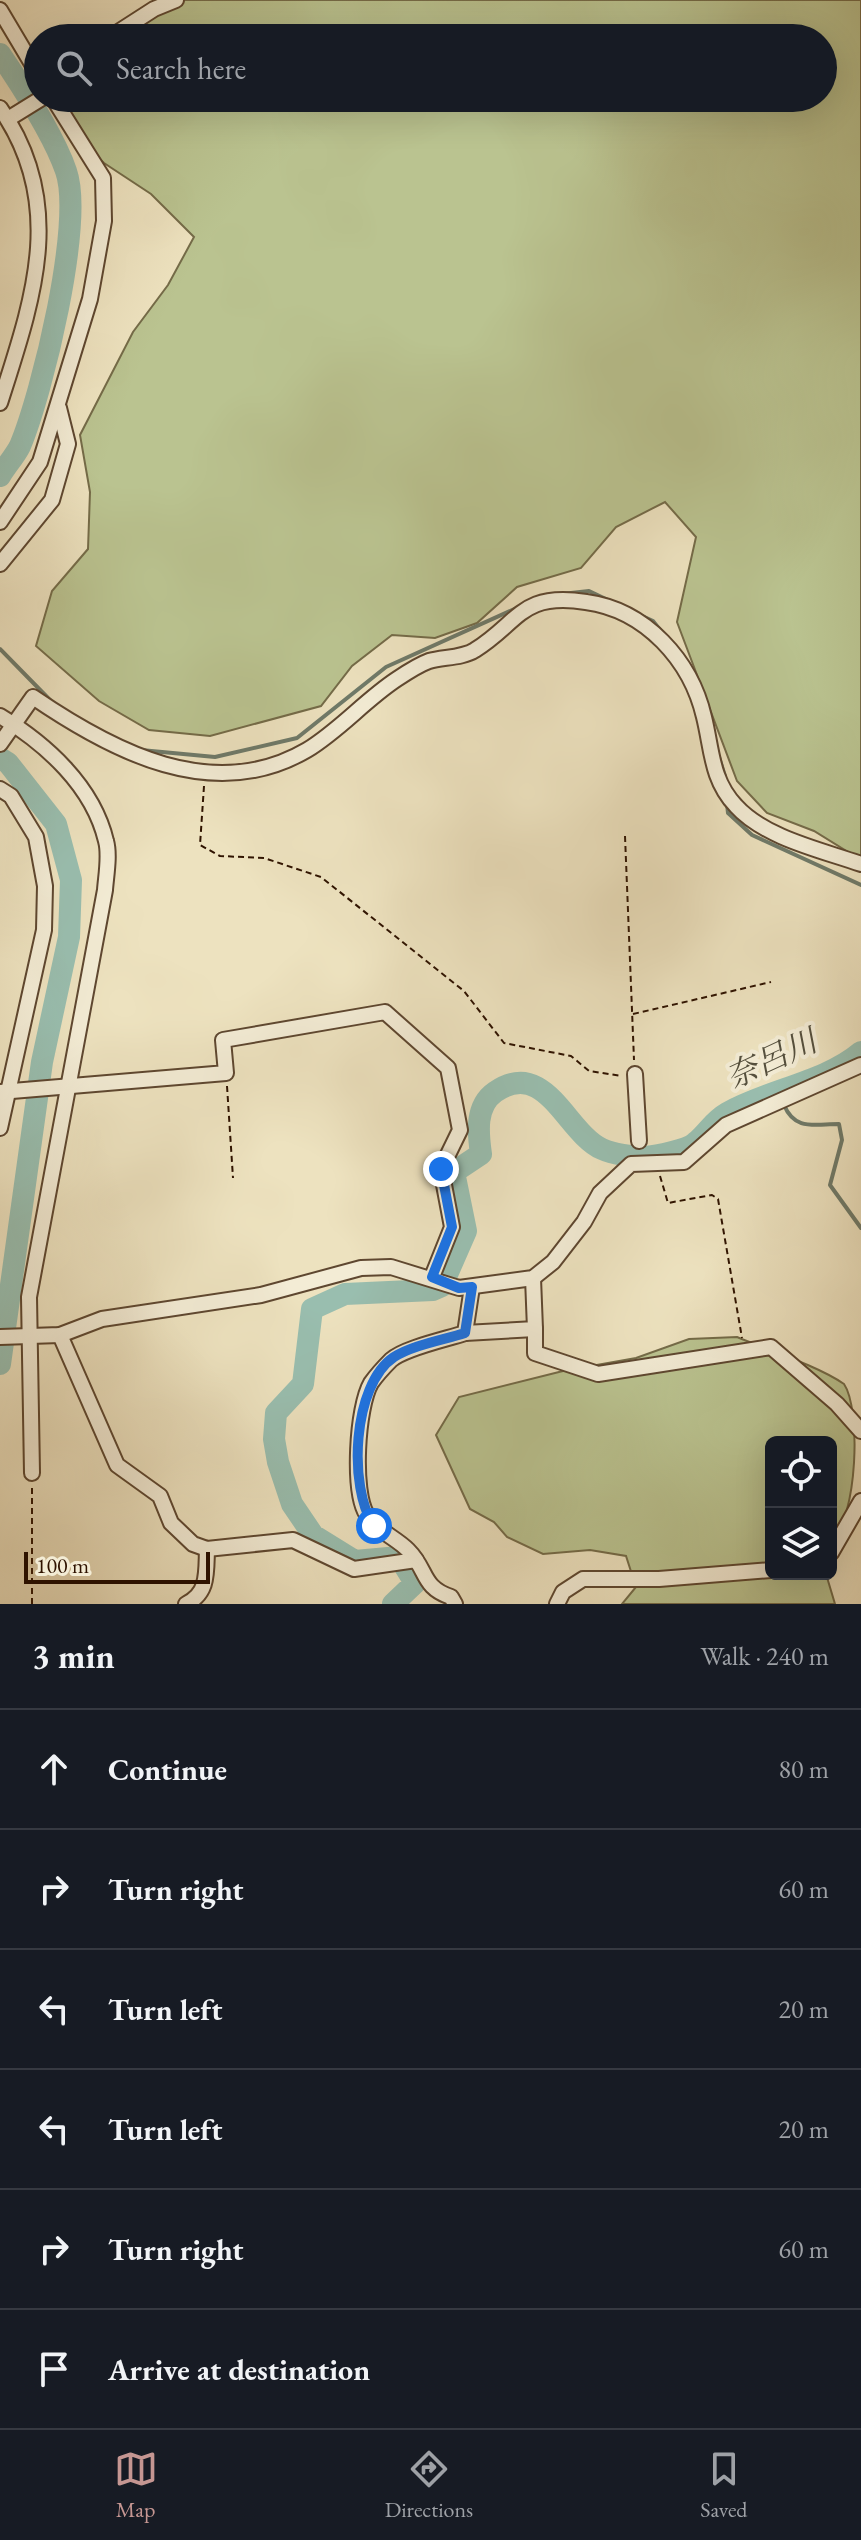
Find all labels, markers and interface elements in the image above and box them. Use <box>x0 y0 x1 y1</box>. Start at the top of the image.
search box <box>24 24 837 112</box>
icon: search <box>52 46 96 90</box>
text: Search here <box>116 49 246 88</box>
water label: 奈呂川 <box>719 1018 826 1098</box>
route end <box>423 1151 459 1187</box>
map controls <box>765 1436 837 1580</box>
button: locate <box>765 1436 837 1508</box>
route start <box>356 1508 392 1544</box>
button: layers <box>765 1508 837 1580</box>
scale bar <box>24 1548 210 1584</box>
text: 100 m <box>36 1551 89 1580</box>
text: 3 min <box>32 1634 115 1678</box>
text: Walk · 240 m <box>701 1639 829 1673</box>
icon: ahead <box>32 1747 76 1791</box>
text: Continue <box>108 1750 227 1789</box>
text: 80 m <box>779 1752 829 1786</box>
icon: right <box>32 1867 76 1911</box>
text: Turn right <box>108 1870 244 1909</box>
text: 60 m <box>779 1872 829 1906</box>
icon: left <box>32 1987 76 2031</box>
text: Turn left <box>108 1990 222 2029</box>
text: 20 m <box>779 1992 829 2026</box>
icon: left <box>32 2107 76 2151</box>
text: Turn left <box>108 2110 222 2149</box>
text: 20 m <box>779 2112 829 2146</box>
icon: right <box>32 2227 76 2271</box>
text: Turn right <box>108 2230 244 2269</box>
text: 60 m <box>779 2232 829 2266</box>
icon: arrive <box>32 2347 76 2391</box>
text: Arrive at destination <box>108 2350 370 2389</box>
tab: Map <box>114 2447 158 2524</box>
tab: Directions <box>385 2447 473 2524</box>
tab: Saved <box>700 2447 747 2524</box>

